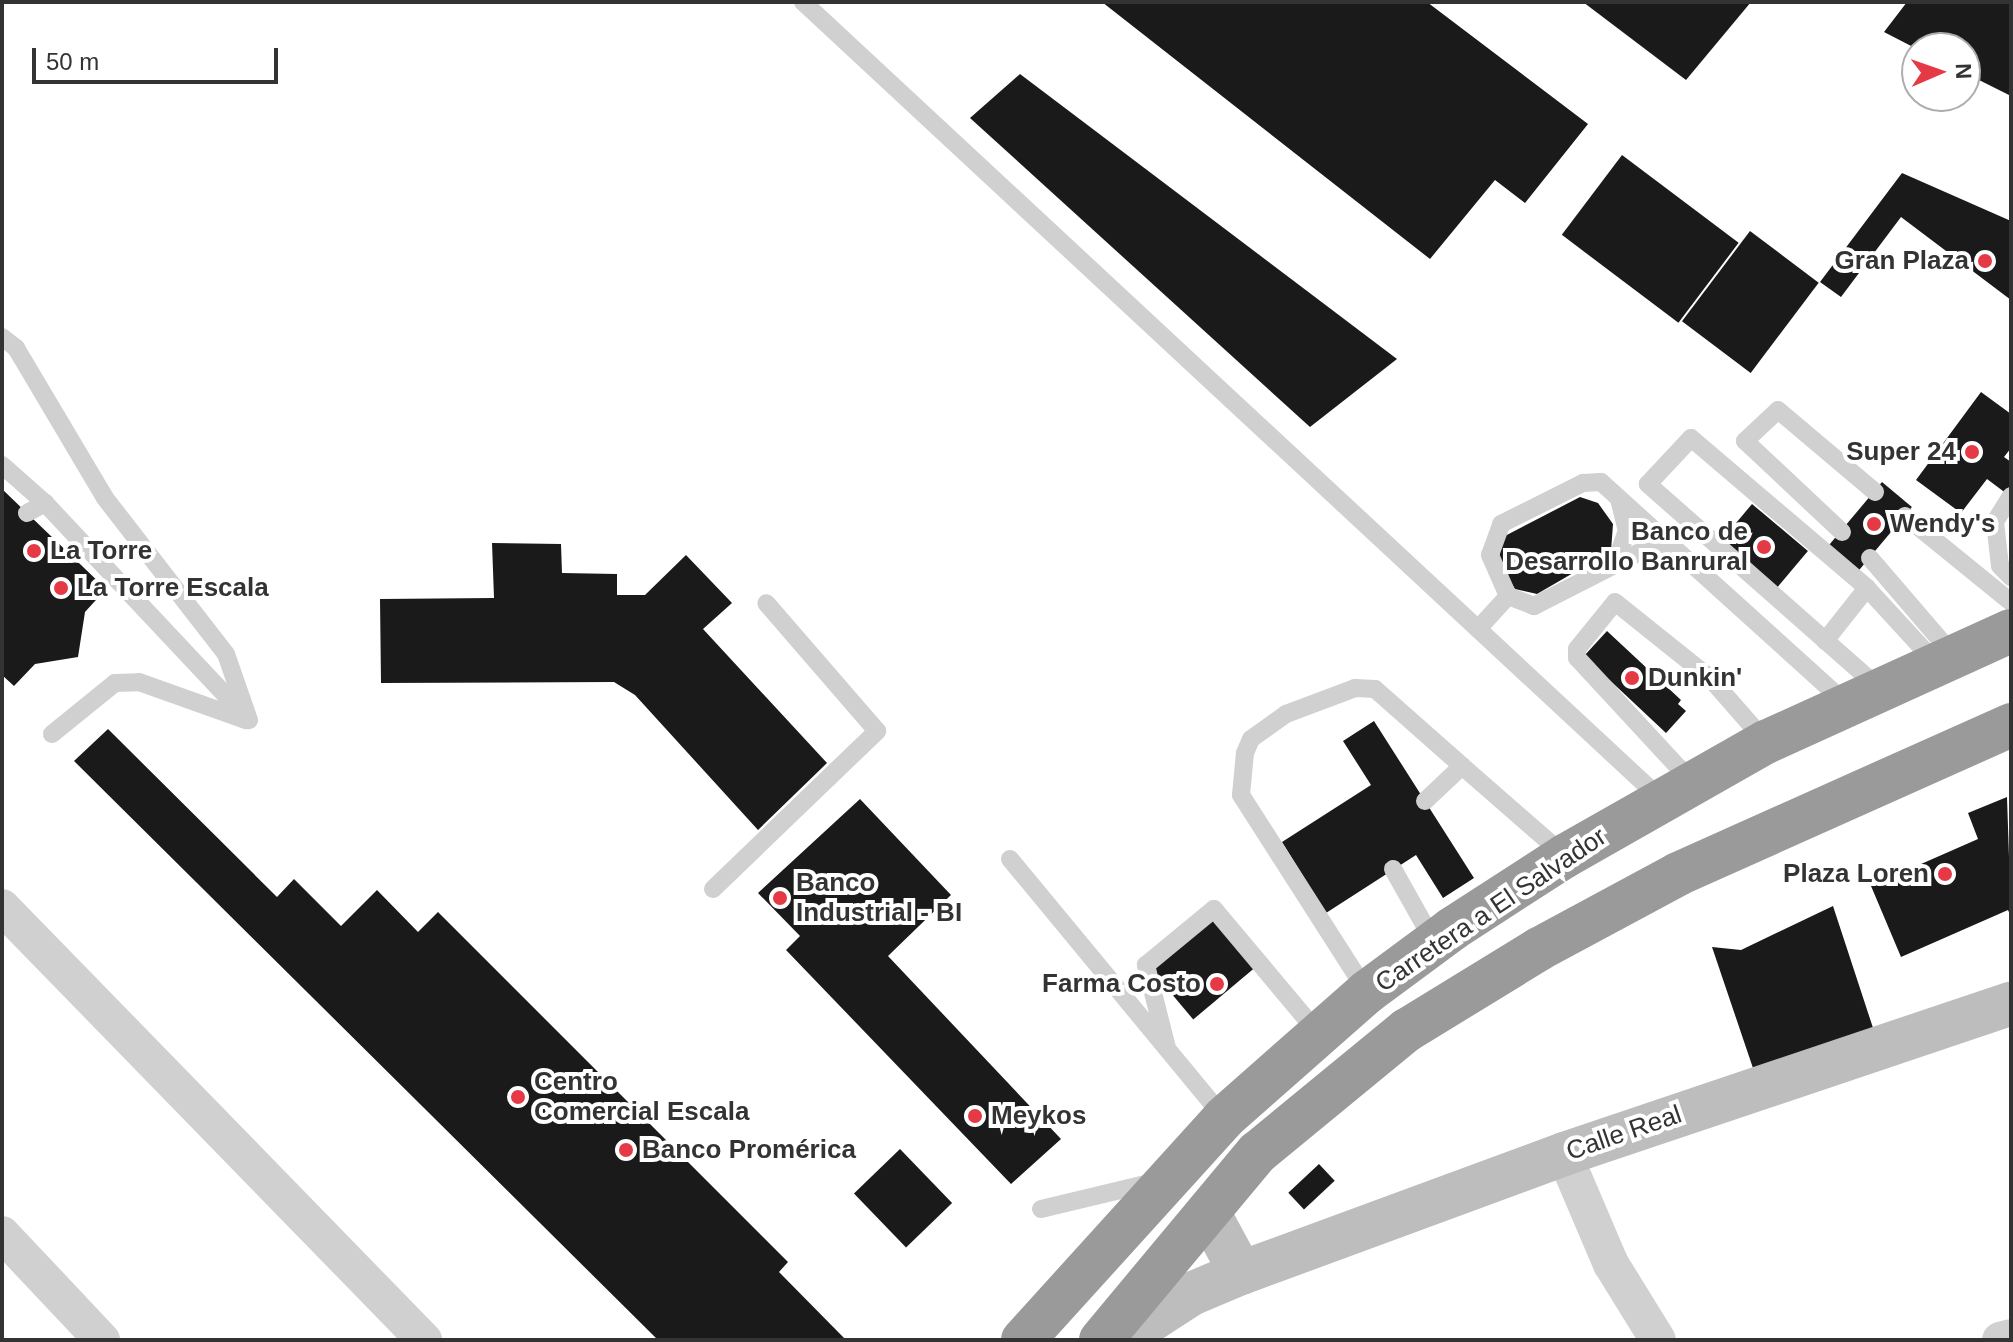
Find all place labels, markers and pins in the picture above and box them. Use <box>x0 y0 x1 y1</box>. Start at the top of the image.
place label: Gran Plaza <box>1835 245 1969 277</box>
marker: Gran Plaza <box>1976 252 1994 270</box>
place label: Super 24 <box>1846 436 1956 468</box>
marker: Super 24 <box>1963 443 1981 461</box>
place label: Wendy's <box>1890 508 1995 540</box>
marker: Wendy's <box>1865 515 1883 533</box>
place label: Banco de Desarrollo Banrural <box>1505 516 1748 578</box>
place label: La Torre <box>50 535 152 567</box>
marker: Banco de Desarrollo Banrural <box>1755 538 1773 556</box>
marker: La Torre <box>25 542 43 560</box>
place label: La Torre Escala <box>77 572 269 604</box>
marker: La Torre Escala <box>52 579 70 597</box>
place label: Dunkin' <box>1648 662 1742 694</box>
marker: Dunkin' <box>1623 669 1641 687</box>
place label: Plaza Loren <box>1783 858 1929 890</box>
marker: Plaza Loren <box>1936 865 1954 883</box>
place label: Banco Industrial - BI <box>796 867 962 928</box>
marker: Banco Industrial - BI <box>771 889 789 907</box>
place label: Farma Costo <box>1042 968 1201 1000</box>
marker: Farma Costo <box>1208 975 1226 993</box>
place label: Centro Comercial Escala <box>534 1066 749 1128</box>
marker: Centro Comercial Escala <box>509 1088 527 1106</box>
place label: Meykos <box>991 1100 1086 1132</box>
marker: Meykos <box>966 1107 984 1125</box>
place label: Banco Promérica <box>642 1134 856 1166</box>
marker: Banco Promérica <box>617 1141 635 1159</box>

